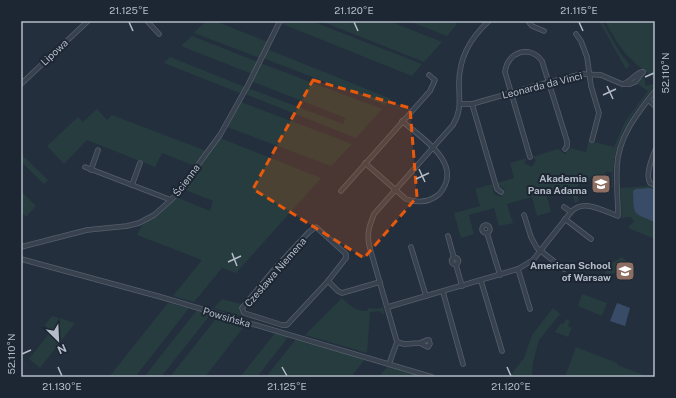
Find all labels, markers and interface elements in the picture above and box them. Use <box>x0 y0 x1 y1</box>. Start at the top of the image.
text: 21.125°E <box>109 4 149 16</box>
text: 21.120°E <box>334 4 374 16</box>
text: 21.115°E <box>560 4 598 16</box>
street label: Lipowa <box>38 36 70 68</box>
text: 52.110°N <box>659 52 671 94</box>
street label: Leonarda da Vinci <box>501 69 583 101</box>
street label: Ścienna <box>170 162 202 198</box>
place label: Akademia Pana Adama <box>528 172 587 196</box>
school or university icon: Akademia Pana Adama <box>590 173 612 195</box>
street label: Czesława Niemena <box>242 235 308 309</box>
place label: American School of Warsaw <box>530 259 611 283</box>
school or university icon: American School of Warsaw <box>614 260 636 282</box>
street label: Powsińska <box>202 304 252 330</box>
north arrow <box>38 320 78 360</box>
text: 52.110°N <box>5 333 17 375</box>
text: N <box>56 342 68 356</box>
text: 21.130°E <box>42 380 82 392</box>
text: 21.125°E <box>267 380 307 392</box>
text: 21.120°E <box>491 380 531 392</box>

